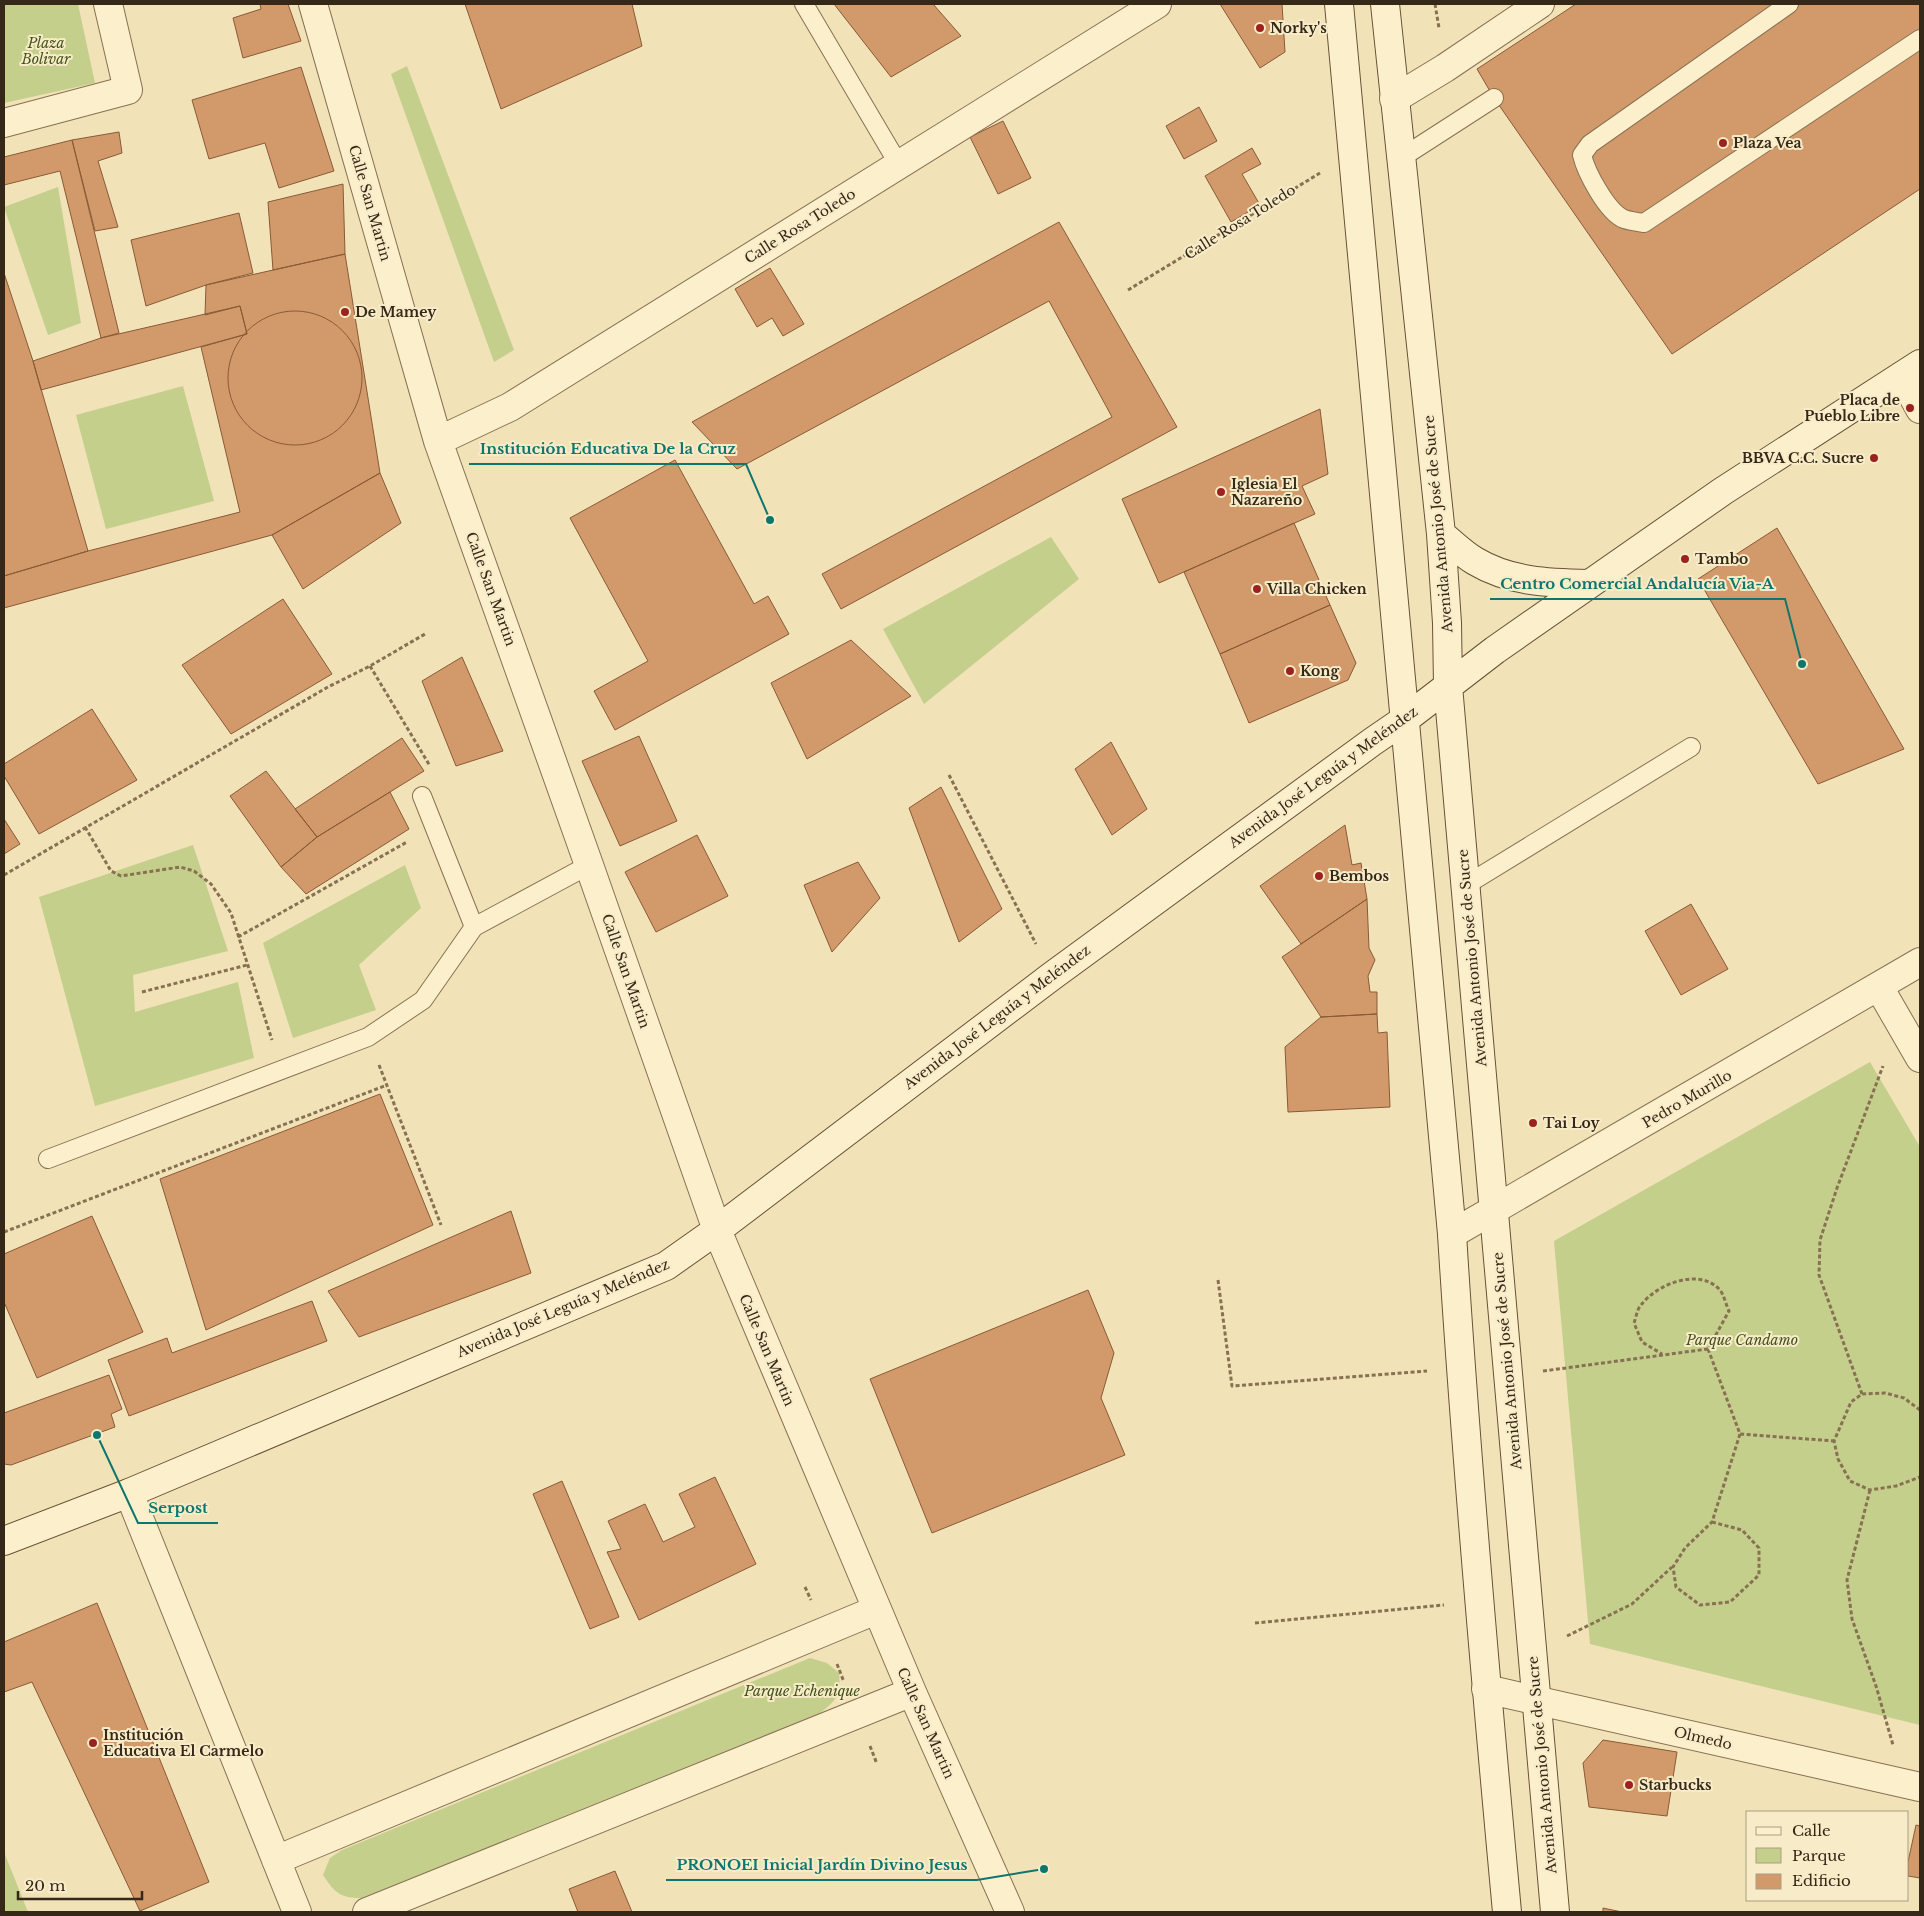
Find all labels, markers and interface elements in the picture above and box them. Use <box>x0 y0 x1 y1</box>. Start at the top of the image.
place label: Norky's <box>1270 19 1327 37</box>
marker: Norky's <box>1254 22 1266 34</box>
park label: Plaza Bolivar <box>20 34 71 68</box>
place label: Plaza Vea <box>1733 134 1802 152</box>
marker: Plaza Vea <box>1717 137 1729 149</box>
street label: Calle San Martin <box>345 143 395 263</box>
street label: Calle Rosa Toledo <box>1181 181 1299 263</box>
street label: Calle Rosa Toledo <box>741 185 859 267</box>
place label: De Mamey <box>355 303 437 321</box>
marker: De Mamey <box>339 306 351 318</box>
place label: Placa de Pueblo Libre <box>1804 391 1900 425</box>
marker: Placa de Pueblo Libre <box>1904 402 1916 414</box>
street label: Avenida Antonio José de Sucre <box>1420 414 1457 635</box>
callout: Institución Educativa De la Cruz <box>469 434 746 464</box>
text: Institución Educativa De la Cruz <box>480 439 736 458</box>
place label: BBVA C.C. Sucre <box>1742 449 1864 467</box>
marker: BBVA C.C. Sucre <box>1868 452 1880 464</box>
place label: Iglesia El Nazareño <box>1231 475 1302 509</box>
marker: Iglesia El Nazareño <box>1215 486 1227 498</box>
street label: Calle San Martin <box>462 530 520 649</box>
place label: Tambo <box>1695 550 1748 568</box>
marker: Tambo <box>1679 553 1691 565</box>
callout: Centro Comercial Andalucía Via-A <box>1490 569 1785 599</box>
text: Centro Comercial Andalucía Via-A <box>1500 574 1775 593</box>
place label: Villa Chicken <box>1266 580 1367 598</box>
marker: Villa Chicken <box>1251 583 1263 595</box>
place label: Kong <box>1300 662 1340 680</box>
marker: Kong <box>1284 665 1296 677</box>
street label: Avenida José Leguía y Meléndez <box>1224 702 1421 852</box>
street label: Avenida Antonio José de Sucre <box>1454 848 1491 1069</box>
place label: Bembos <box>1329 867 1390 885</box>
marker: Bembos <box>1313 870 1325 882</box>
street label: Calle San Martin <box>598 911 654 1031</box>
street label: Avenida José Leguía y Meléndez <box>899 941 1094 1094</box>
street label: Pedro Murillo <box>1639 1066 1735 1132</box>
place label: Tai Loy <box>1543 1114 1600 1132</box>
marker: Tai Loy <box>1527 1117 1539 1129</box>
street label: Avenida Antonio José de Sucre <box>1489 1251 1526 1472</box>
street label: Avenida José Leguía y Meléndez <box>453 1255 672 1361</box>
street label: Calle San Martin <box>735 1291 799 1409</box>
park label: Parque Candamo <box>1685 1331 1798 1349</box>
callout: Serpost <box>138 1493 218 1523</box>
text: Serpost <box>148 1498 208 1517</box>
street label: Avenida Antonio José de Sucre <box>1524 1655 1561 1876</box>
street label: Calle San Martin <box>893 1665 959 1782</box>
park label: Parque Echenique <box>743 1682 861 1700</box>
street label: Olmedo <box>1672 1723 1734 1753</box>
place label: Institución Educativa El Carmelo <box>103 1726 264 1760</box>
marker: Institución Educativa El Carmelo <box>87 1737 99 1749</box>
place label: Starbucks <box>1639 1776 1712 1794</box>
marker: Starbucks <box>1623 1779 1635 1791</box>
legend <box>1746 1811 1909 1901</box>
text: Calle <box>1792 1821 1831 1840</box>
text: Parque <box>1792 1846 1846 1865</box>
callout: PRONOEI Inicial Jardín Divino Jesus <box>666 1850 977 1880</box>
text: PRONOEI Inicial Jardín Divino Jesus <box>676 1855 968 1874</box>
scale bar <box>18 1868 141 1900</box>
text: Edificio <box>1792 1871 1851 1890</box>
text: 20 m <box>25 1876 65 1895</box>

